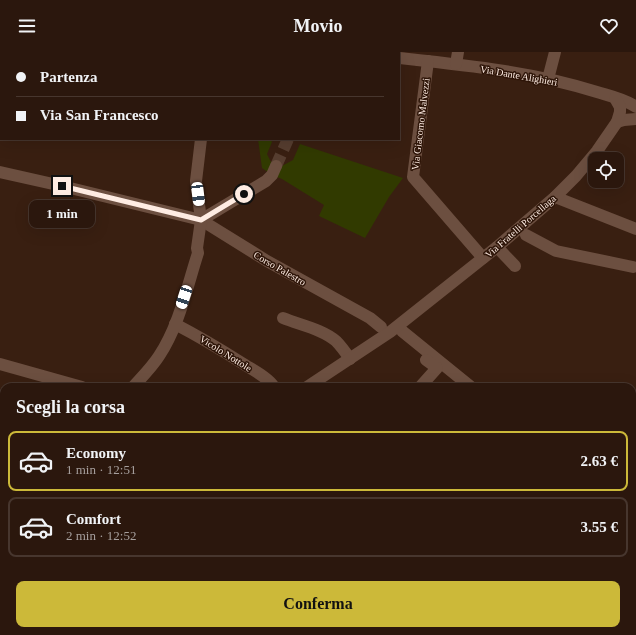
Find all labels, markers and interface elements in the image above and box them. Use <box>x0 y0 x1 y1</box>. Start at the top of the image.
icon: menu <box>16 15 38 37</box>
icon: heart <box>598 15 620 37</box>
text: Movio <box>294 16 343 36</box>
street label: Via Dante Alighieri <box>479 63 559 88</box>
text: Partenza <box>40 69 97 85</box>
street label: Via Giacomo Malvezzi <box>409 77 432 171</box>
text: Via San Francesco <box>40 107 159 123</box>
map controls <box>588 152 624 188</box>
button: locate <box>588 152 624 188</box>
route end <box>53 177 71 195</box>
car <box>191 181 205 207</box>
route start <box>235 185 253 203</box>
street label: Via Fratelli Porcellaga <box>483 192 558 260</box>
callout: 1 min <box>29 200 95 228</box>
text: 1 min <box>46 206 78 221</box>
street label: Corso Palestro <box>252 249 308 288</box>
car <box>175 284 193 310</box>
street label: Vicolo Nottole <box>198 333 254 374</box>
text: Scegli la corsa <box>16 397 125 417</box>
icon: car <box>18 443 54 479</box>
text: Economy <box>66 445 126 461</box>
text: 2.63 € <box>581 453 618 469</box>
text: 1 min · 12:51 <box>66 462 136 477</box>
icon: car <box>18 509 54 545</box>
text: Comfort <box>66 511 121 527</box>
text: 3.55 € <box>581 519 618 535</box>
text: 2 min · 12:52 <box>66 528 136 543</box>
button: Conferma <box>16 581 620 627</box>

